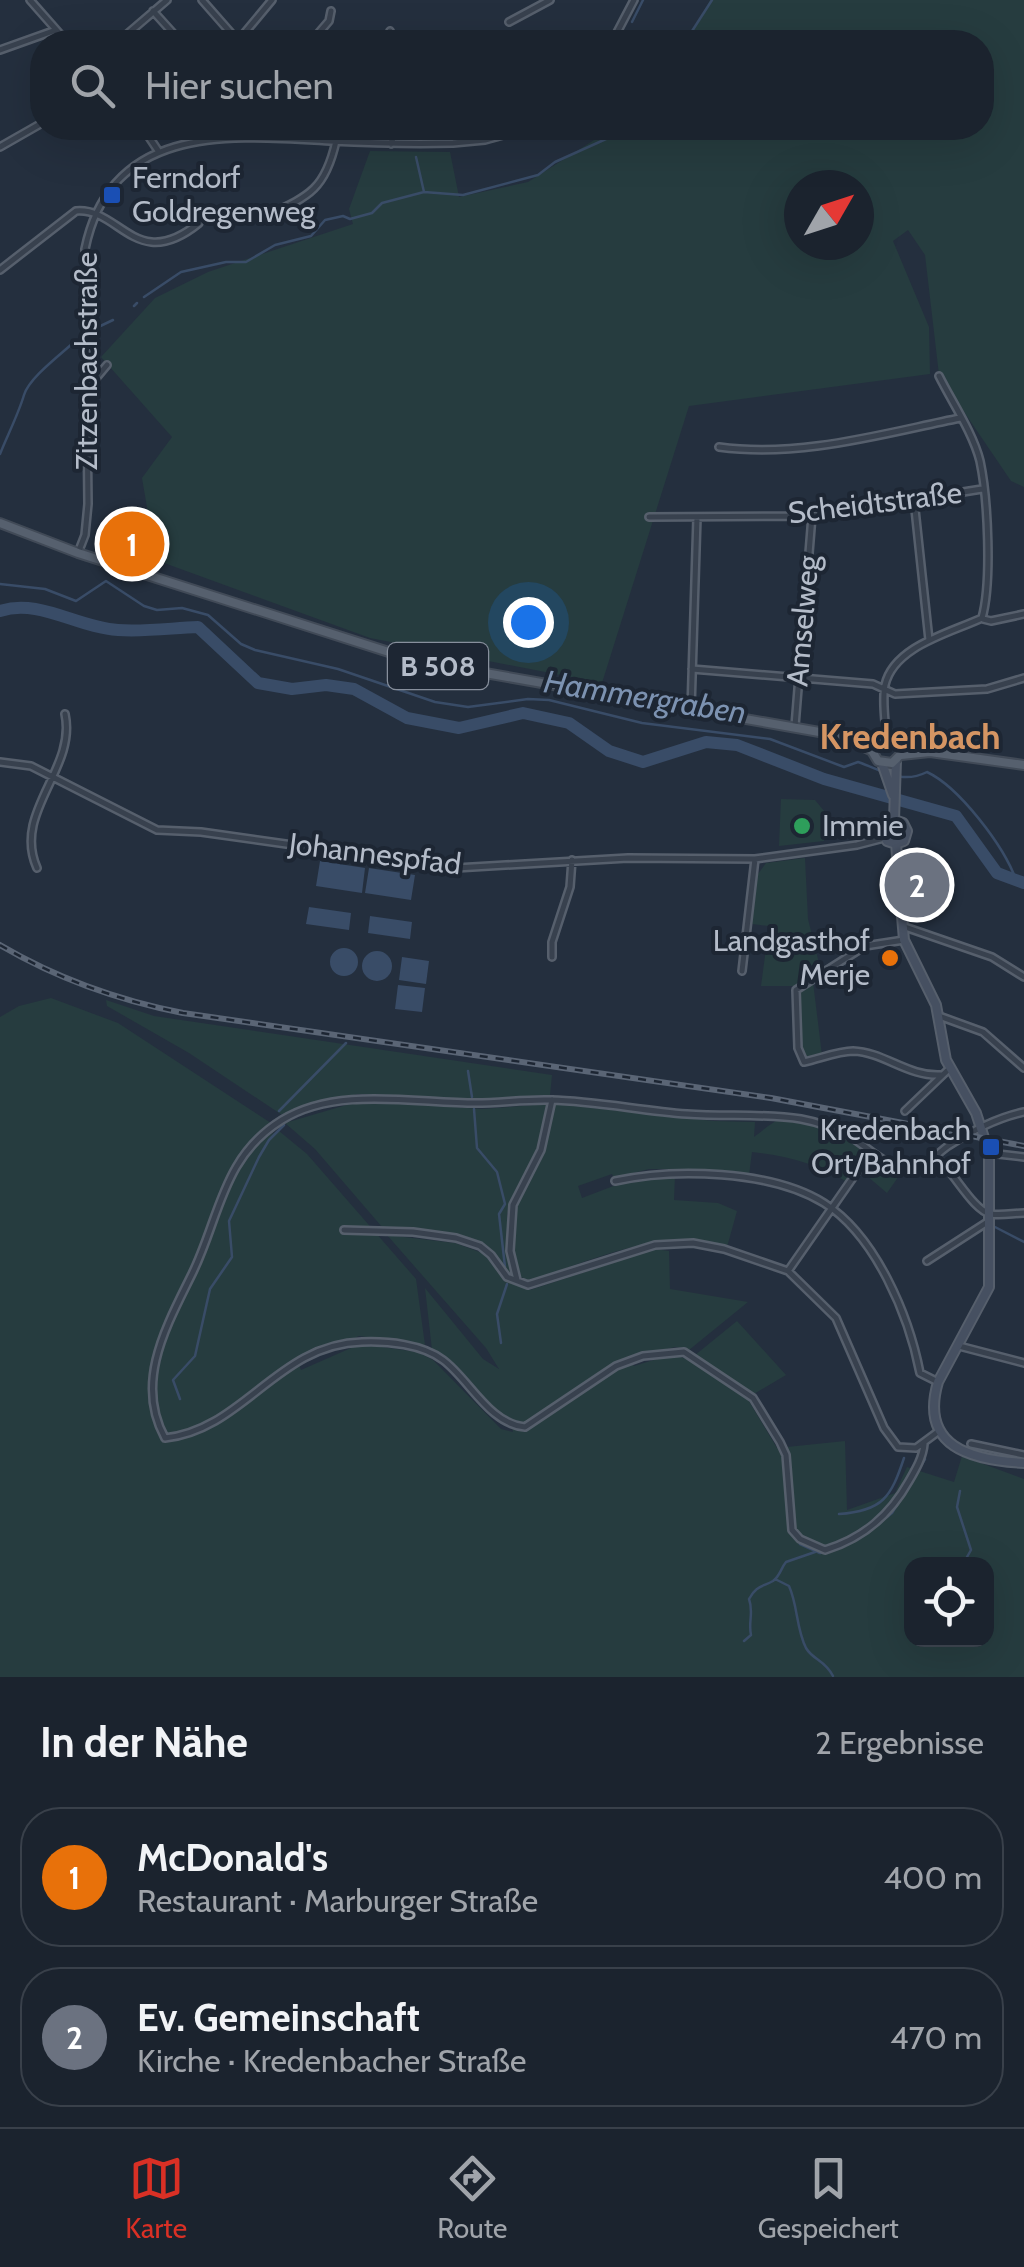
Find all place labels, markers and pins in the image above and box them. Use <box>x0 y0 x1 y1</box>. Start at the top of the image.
place label: Ferndorf Goldregenweg <box>132 159 316 230</box>
marker: Ferndorf Goldregenweg <box>101 184 123 206</box>
pin: 1 <box>100 506 164 582</box>
place label: Immie <box>822 807 904 844</box>
marker: Immie <box>791 815 813 837</box>
pin: 2 <box>884 848 950 922</box>
place label: Landgasthof Merje <box>713 922 870 993</box>
marker: Landgasthof Merje <box>879 947 901 969</box>
place label: Kredenbach Ort/Bahnhof <box>811 1111 971 1182</box>
marker: Kredenbach Ort/Bahnhof <box>980 1136 1002 1158</box>

